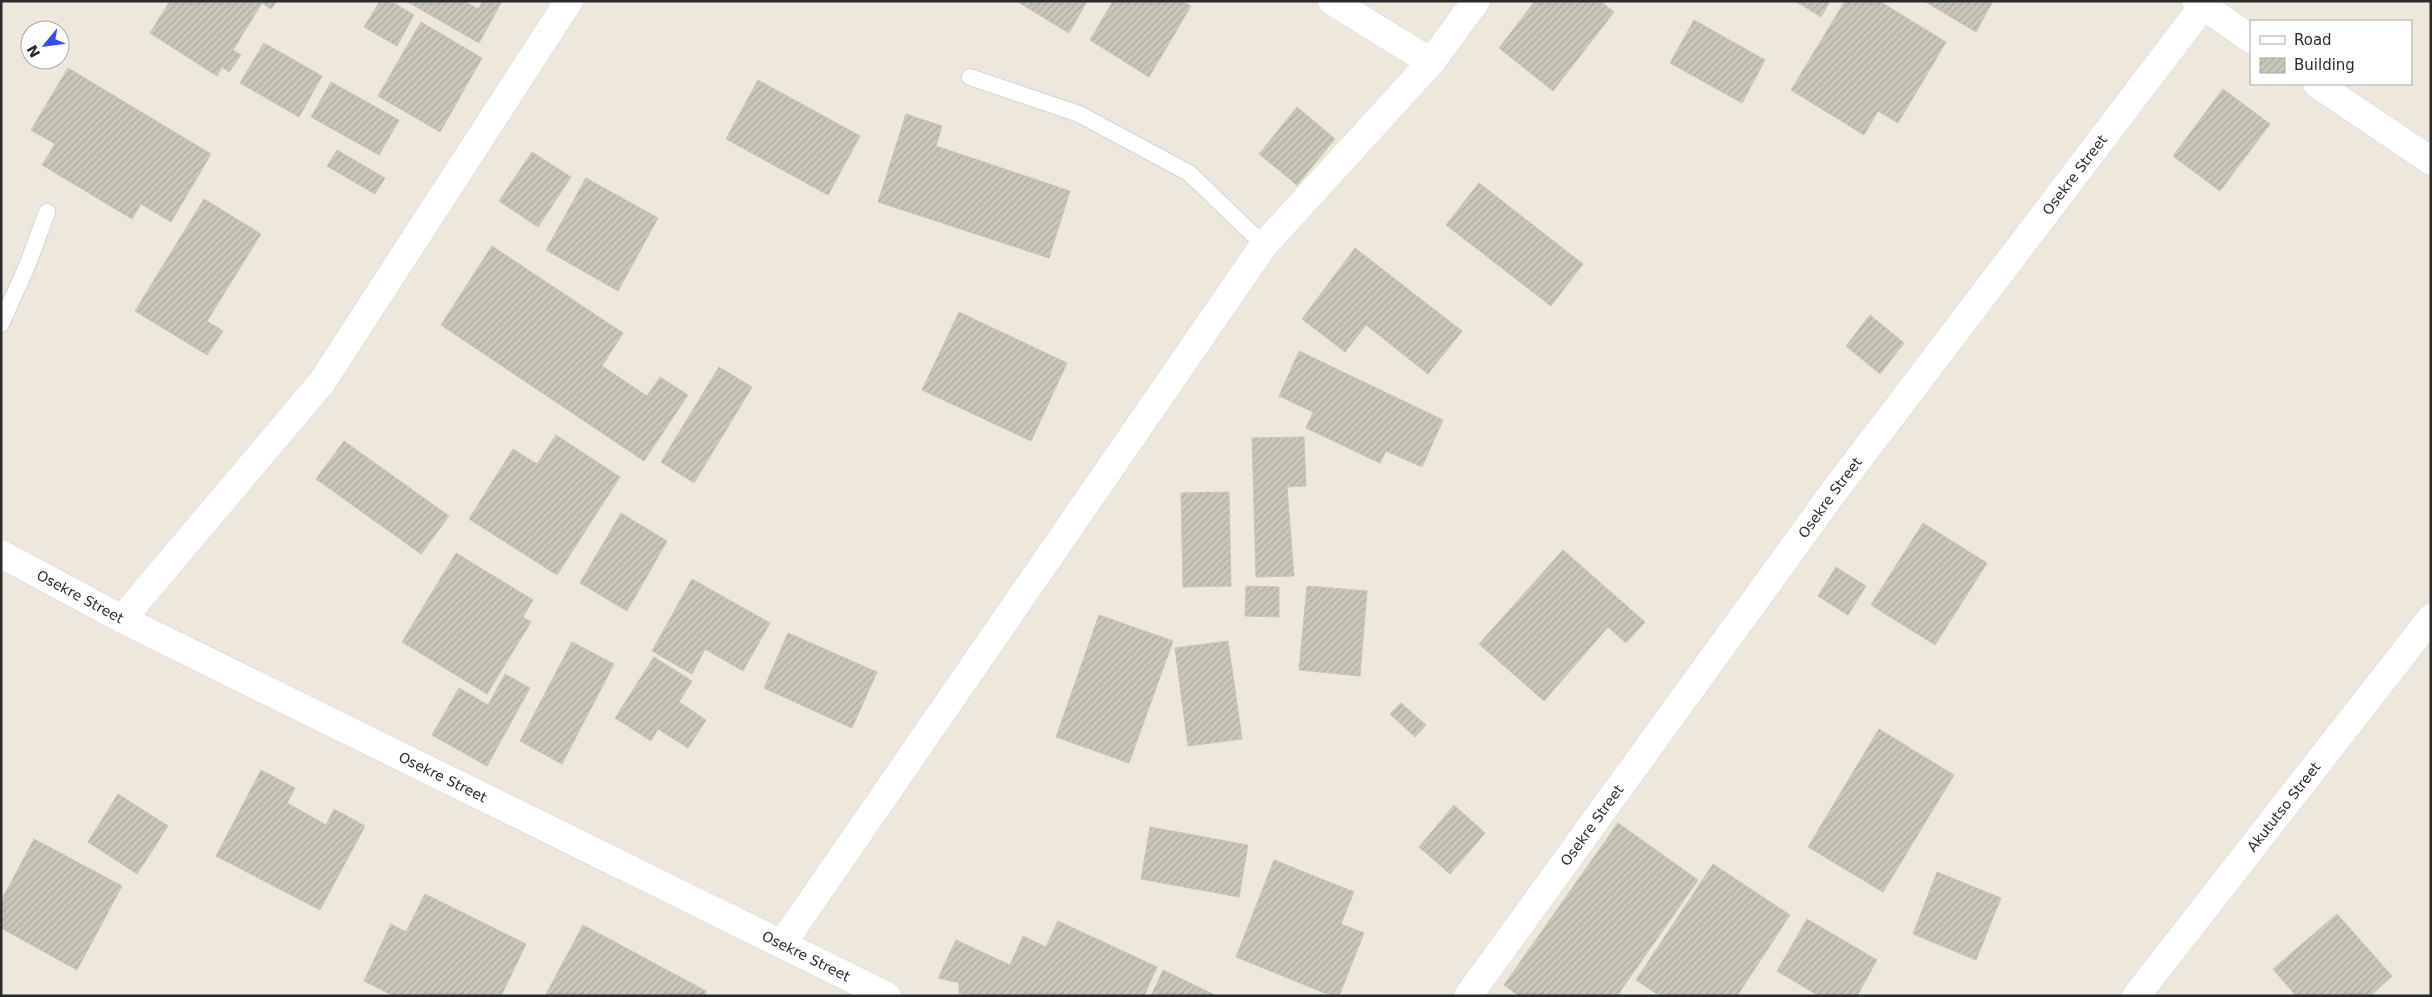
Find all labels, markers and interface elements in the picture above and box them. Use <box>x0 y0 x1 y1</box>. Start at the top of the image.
north arrow <box>20 20 70 70</box>
legend <box>2250 20 2412 85</box>
text: Road <box>2294 31 2332 49</box>
text: N <box>24 42 43 60</box>
text: Building <box>2294 56 2355 74</box>
street label: Osekre Street <box>2039 131 2110 218</box>
street label: Osekre Street <box>1795 454 1865 541</box>
street label: Osekre Street <box>34 567 127 627</box>
street label: Osekre Street <box>396 749 490 806</box>
street label: Akututso Street <box>2244 759 2324 855</box>
street label: Osekre Street <box>1557 781 1627 869</box>
street label: Osekre Street <box>759 928 853 985</box>

